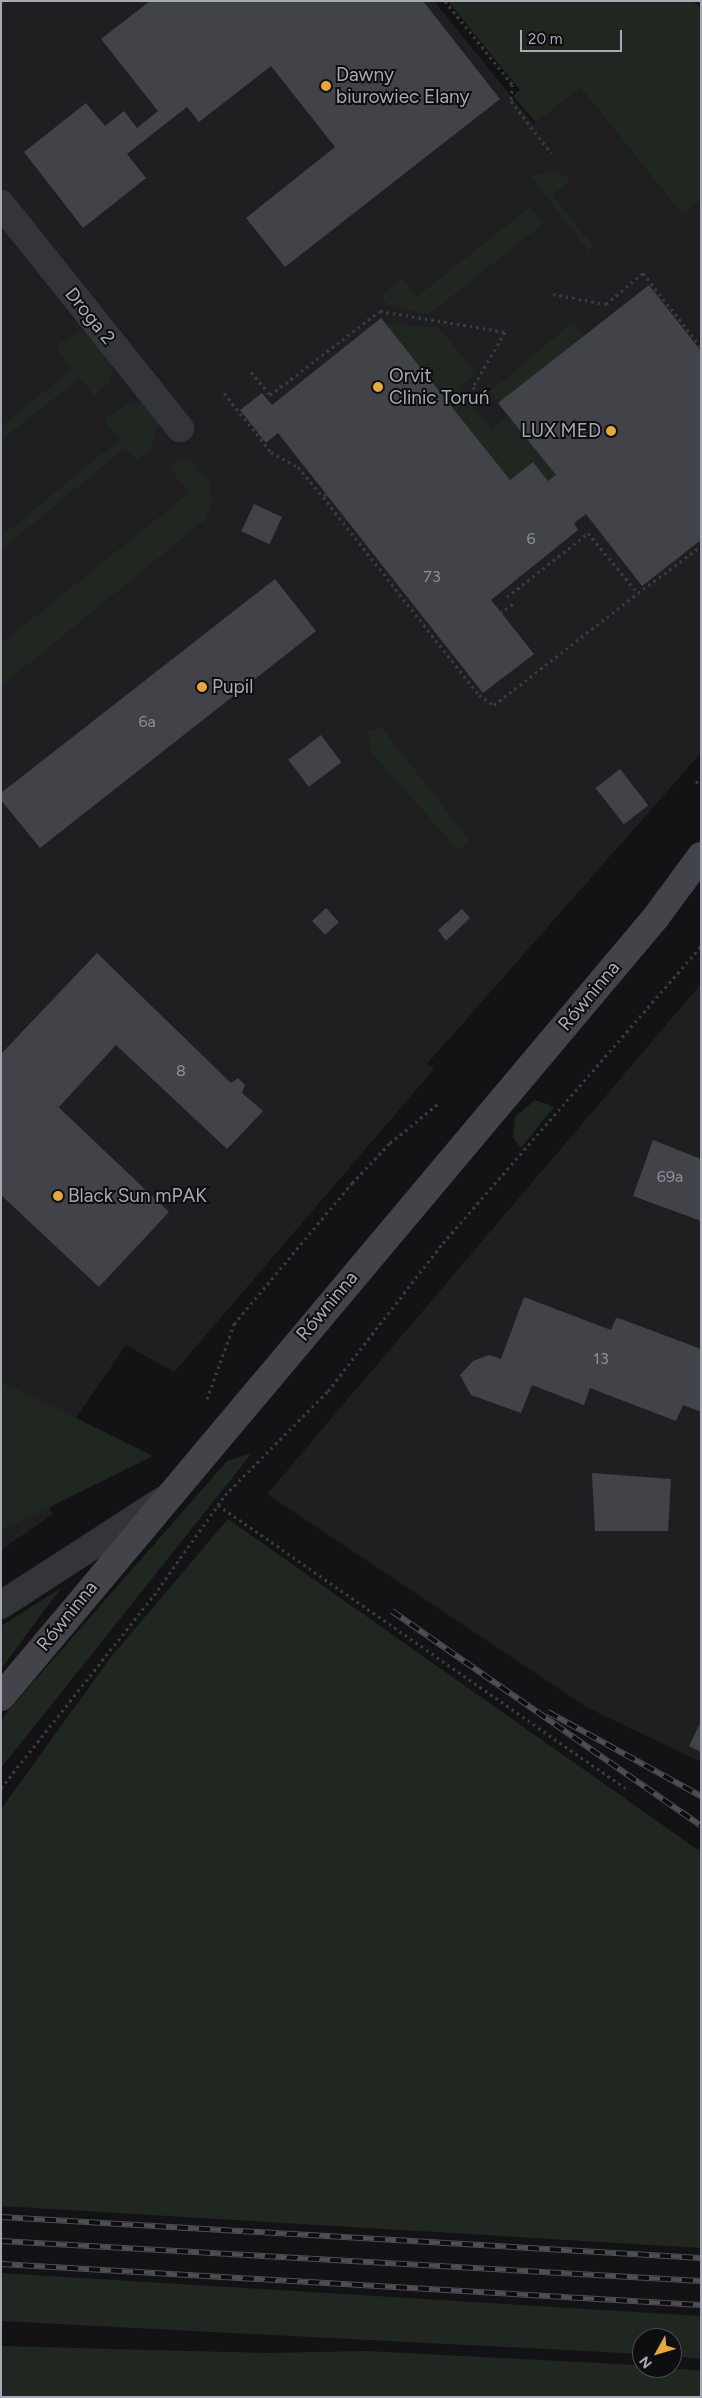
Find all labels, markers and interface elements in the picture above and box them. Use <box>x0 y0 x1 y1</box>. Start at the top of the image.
scale bar <box>522 20 624 52</box>
text: 20 m <box>528 30 562 48</box>
place label: Dawny biurowiec Elany <box>336 64 470 108</box>
marker: Dawny biurowiec Elany <box>320 80 332 92</box>
street label: Droga 2 <box>60 283 120 349</box>
place label: Orvit Clinic Toruń <box>389 365 489 409</box>
marker: Orvit Clinic Toruń <box>371 380 385 394</box>
place label: LUX MED <box>521 420 601 442</box>
marker: LUX MED <box>605 425 617 437</box>
house number: 6 <box>526 529 536 549</box>
house number: 73 <box>423 567 441 587</box>
place label: Pupil <box>212 676 253 698</box>
marker: Pupil <box>196 681 208 693</box>
house number: 6a <box>138 712 156 732</box>
street label: Równinna <box>553 957 625 1035</box>
house number: 8 <box>176 1061 186 1081</box>
house number: 69a <box>657 1167 683 1187</box>
place label: Black Sun mPAK <box>68 1185 207 1207</box>
marker: Black Sun mPAK <box>52 1190 64 1202</box>
street label: Równinna <box>291 1267 363 1345</box>
house number: 13 <box>593 1349 609 1369</box>
street label: Równinna <box>32 1576 102 1656</box>
north arrow <box>632 2328 682 2378</box>
text: N <box>636 2353 656 2372</box>

